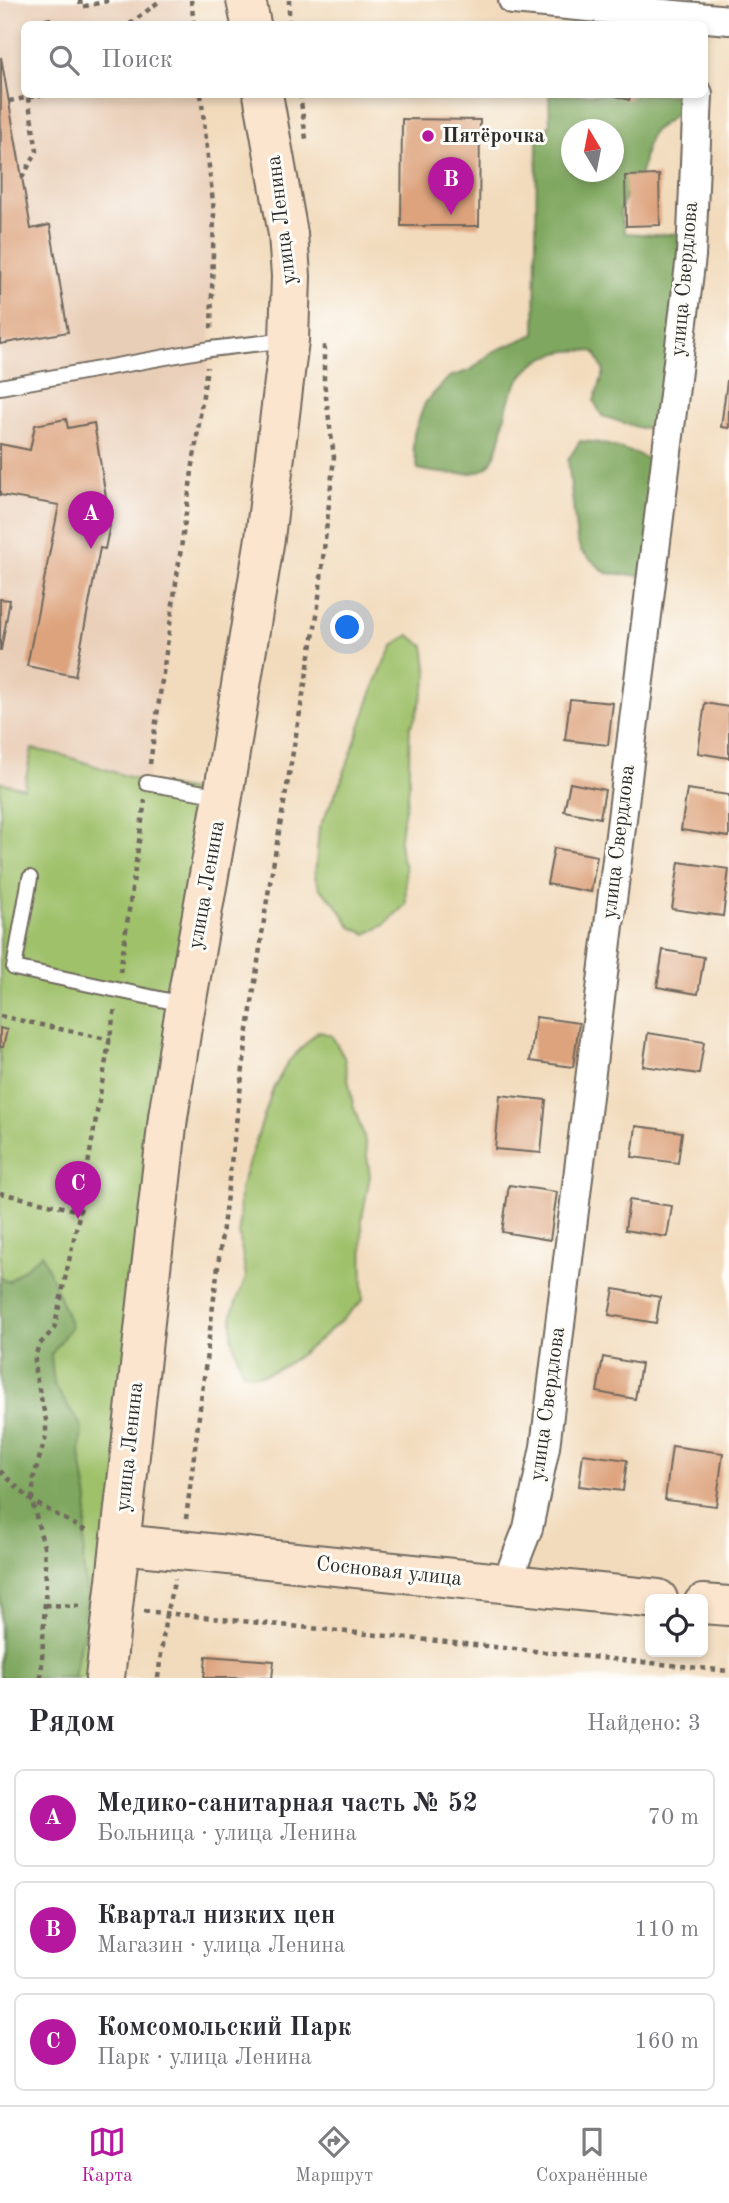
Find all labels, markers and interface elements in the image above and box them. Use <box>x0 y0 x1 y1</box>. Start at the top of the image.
search box <box>21 21 708 98</box>
icon: search <box>45 41 83 79</box>
text: Поиск <box>101 47 173 73</box>
north arrow <box>561 119 624 182</box>
place label: Пятёрочка <box>442 126 545 147</box>
marker: Пятёрочка <box>420 128 436 144</box>
street label: улица Ленина <box>264 154 300 286</box>
pin: B <box>428 157 474 215</box>
street label: улица Свердлова <box>668 201 702 357</box>
pin: A <box>68 491 114 549</box>
your location <box>330 610 364 644</box>
street label: улица Свердлова <box>599 764 639 920</box>
street label: улица Ленина <box>185 819 229 951</box>
pin: C <box>55 1161 101 1219</box>
street label: улица Свердлова <box>527 1326 569 1482</box>
street label: улица Ленина <box>113 1381 147 1513</box>
street label: Сосновая улица <box>315 1554 463 1590</box>
map controls <box>645 1594 708 1657</box>
button: locate <box>645 1594 708 1657</box>
text: Рядом <box>28 1708 115 1738</box>
text: Найдено: 3 <box>587 1712 701 1735</box>
text: Медико-санитарная часть № 52 <box>97 1791 478 1817</box>
text: A <box>44 1806 62 1829</box>
text: 70 m <box>648 1806 699 1829</box>
text: Больница · улица Ленина <box>97 1822 357 1845</box>
text: Квартал низких цен <box>97 1903 336 1929</box>
text: B <box>45 1918 61 1941</box>
text: 110 m <box>634 1918 699 1941</box>
text: Магазин · улица Ленина <box>97 1934 345 1957</box>
text: Комсомольский Парк <box>97 2015 351 2041</box>
text: C <box>45 2030 61 2053</box>
text: 160 m <box>634 2030 699 2053</box>
text: Парк · улица Ленина <box>97 2046 312 2069</box>
tab: Карта <box>81 2123 133 2188</box>
tab: Маршрут <box>295 2123 373 2188</box>
tab: Сохранённые <box>536 2123 648 2188</box>

